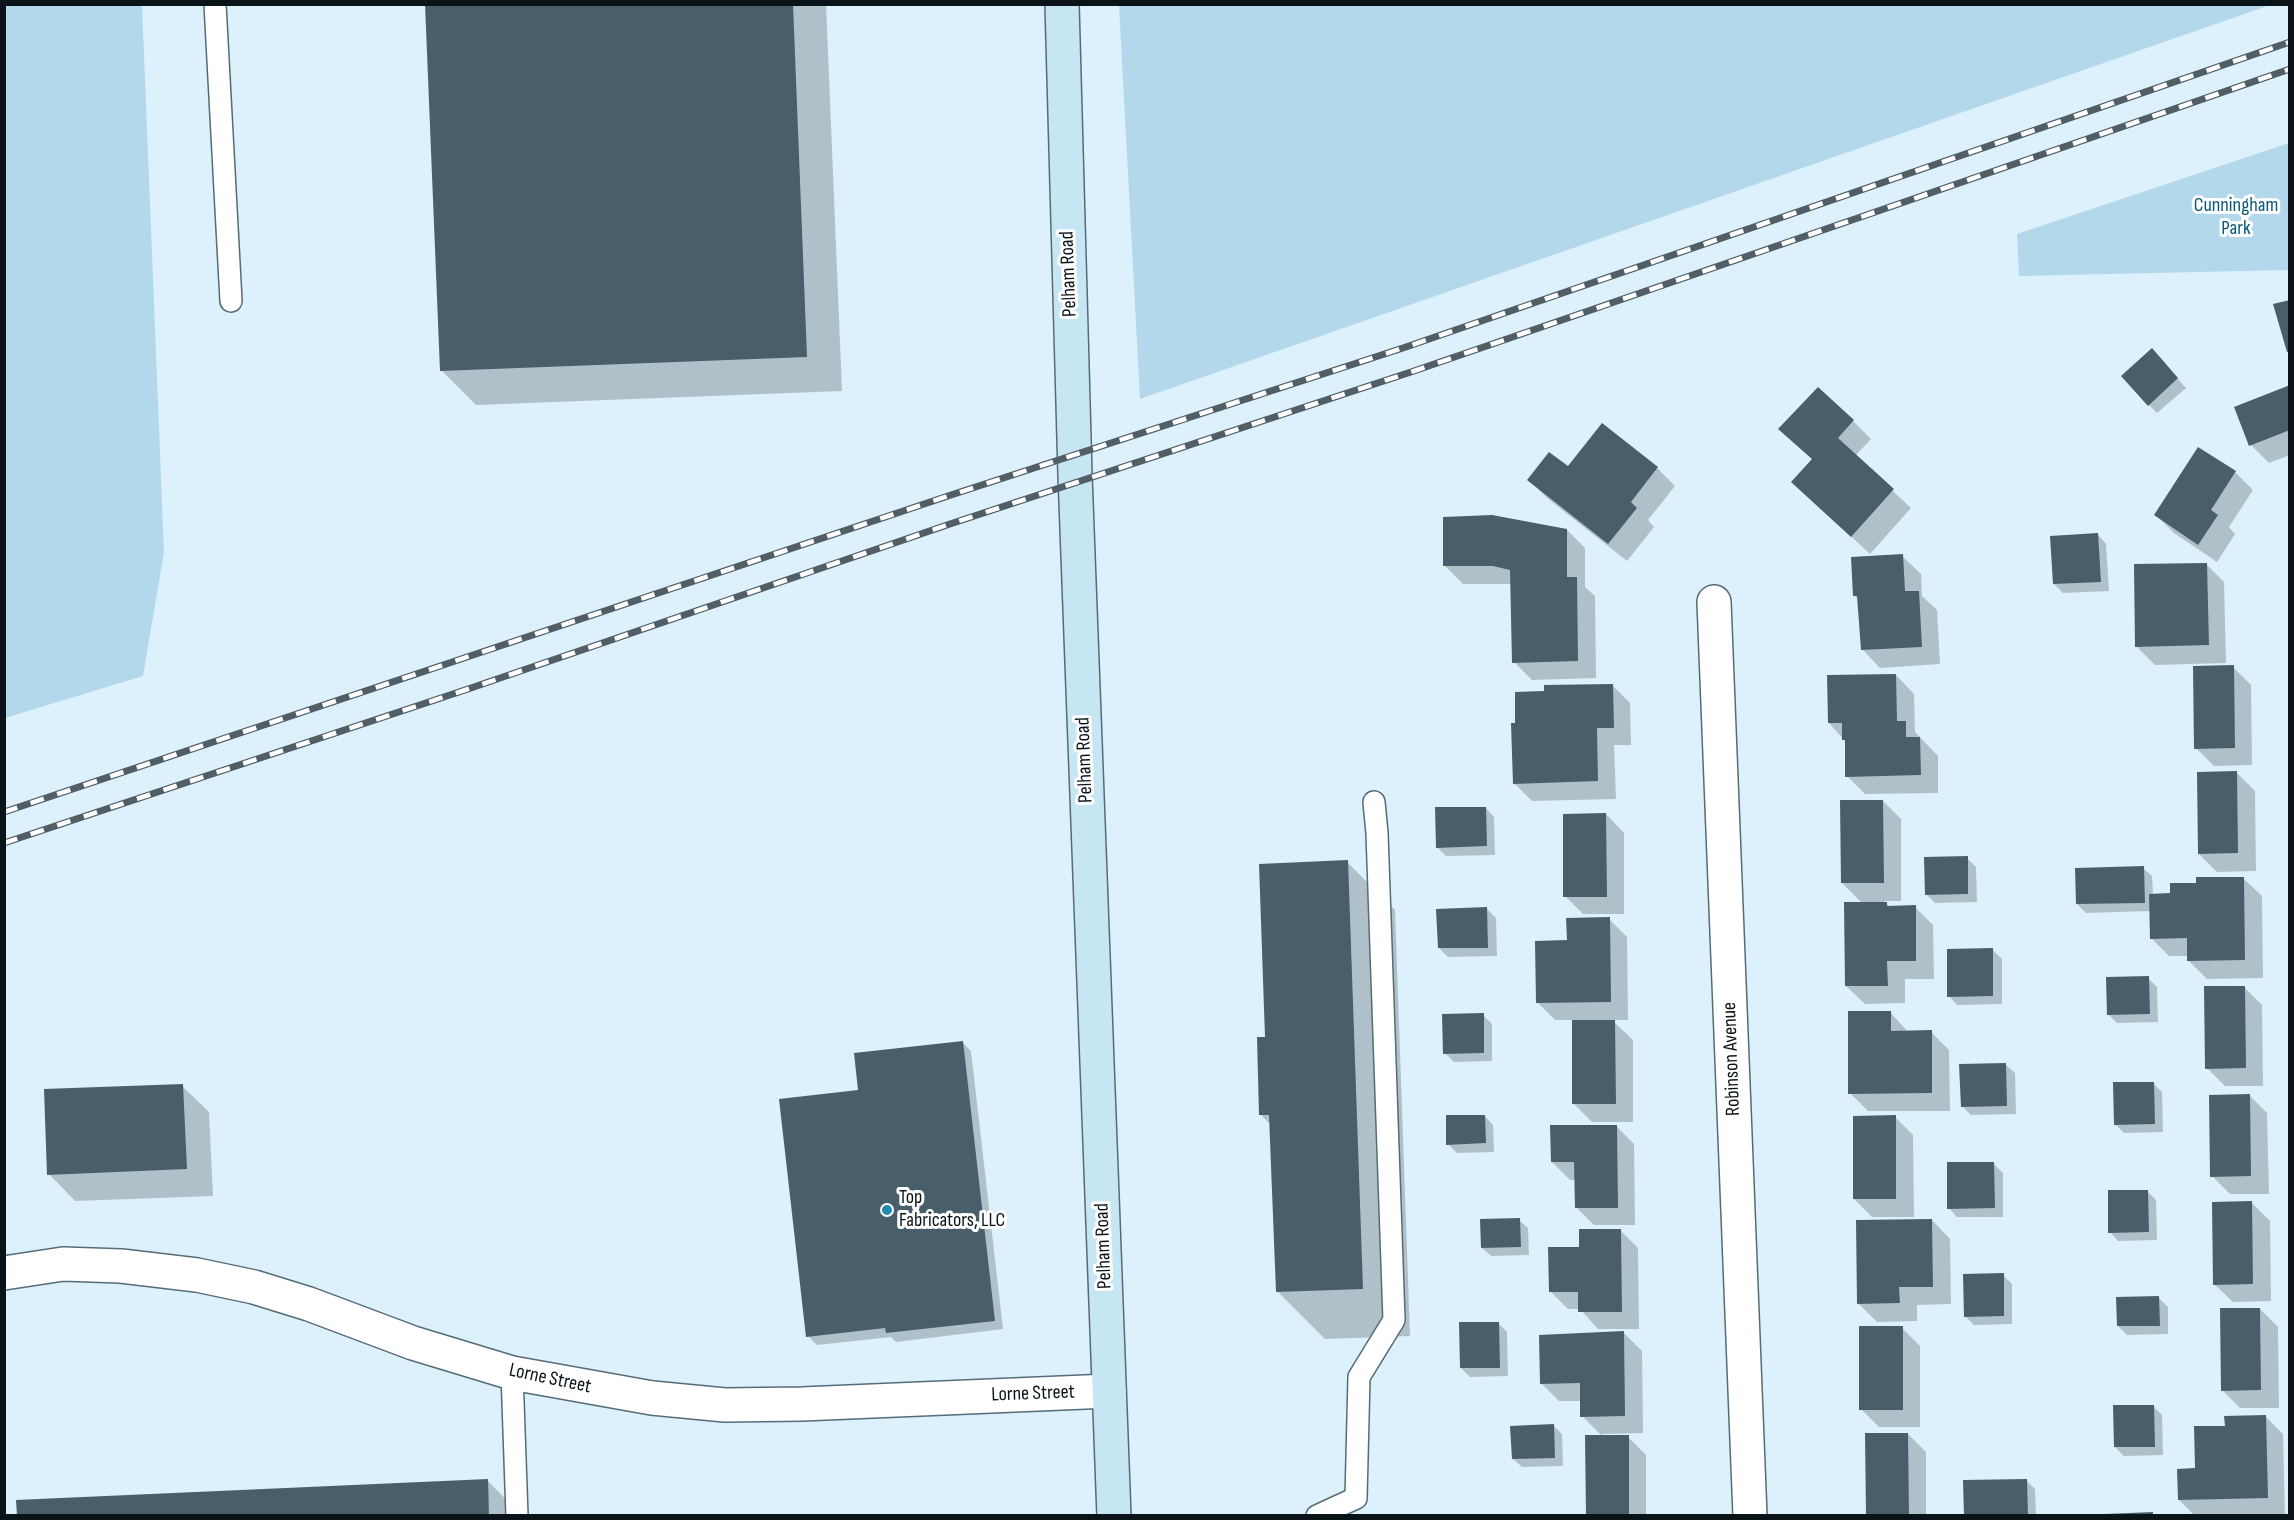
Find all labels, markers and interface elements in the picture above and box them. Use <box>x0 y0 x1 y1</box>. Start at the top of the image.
park label: Cunningham Park <box>2194 194 2278 241</box>
street label: Pelham Road <box>1056 231 1082 317</box>
street label: Pelham Road <box>1072 717 1098 803</box>
street label: Robinson Avenue <box>1718 1002 1746 1116</box>
place label: Top Fabricators, LLC <box>899 1186 1005 1233</box>
marker: Top Fabricators, LLC <box>880 1203 894 1217</box>
street label: Pelham Road <box>1091 1203 1117 1289</box>
street label: Lorne Street <box>507 1359 593 1399</box>
street label: Lorne Street <box>991 1381 1075 1407</box>

